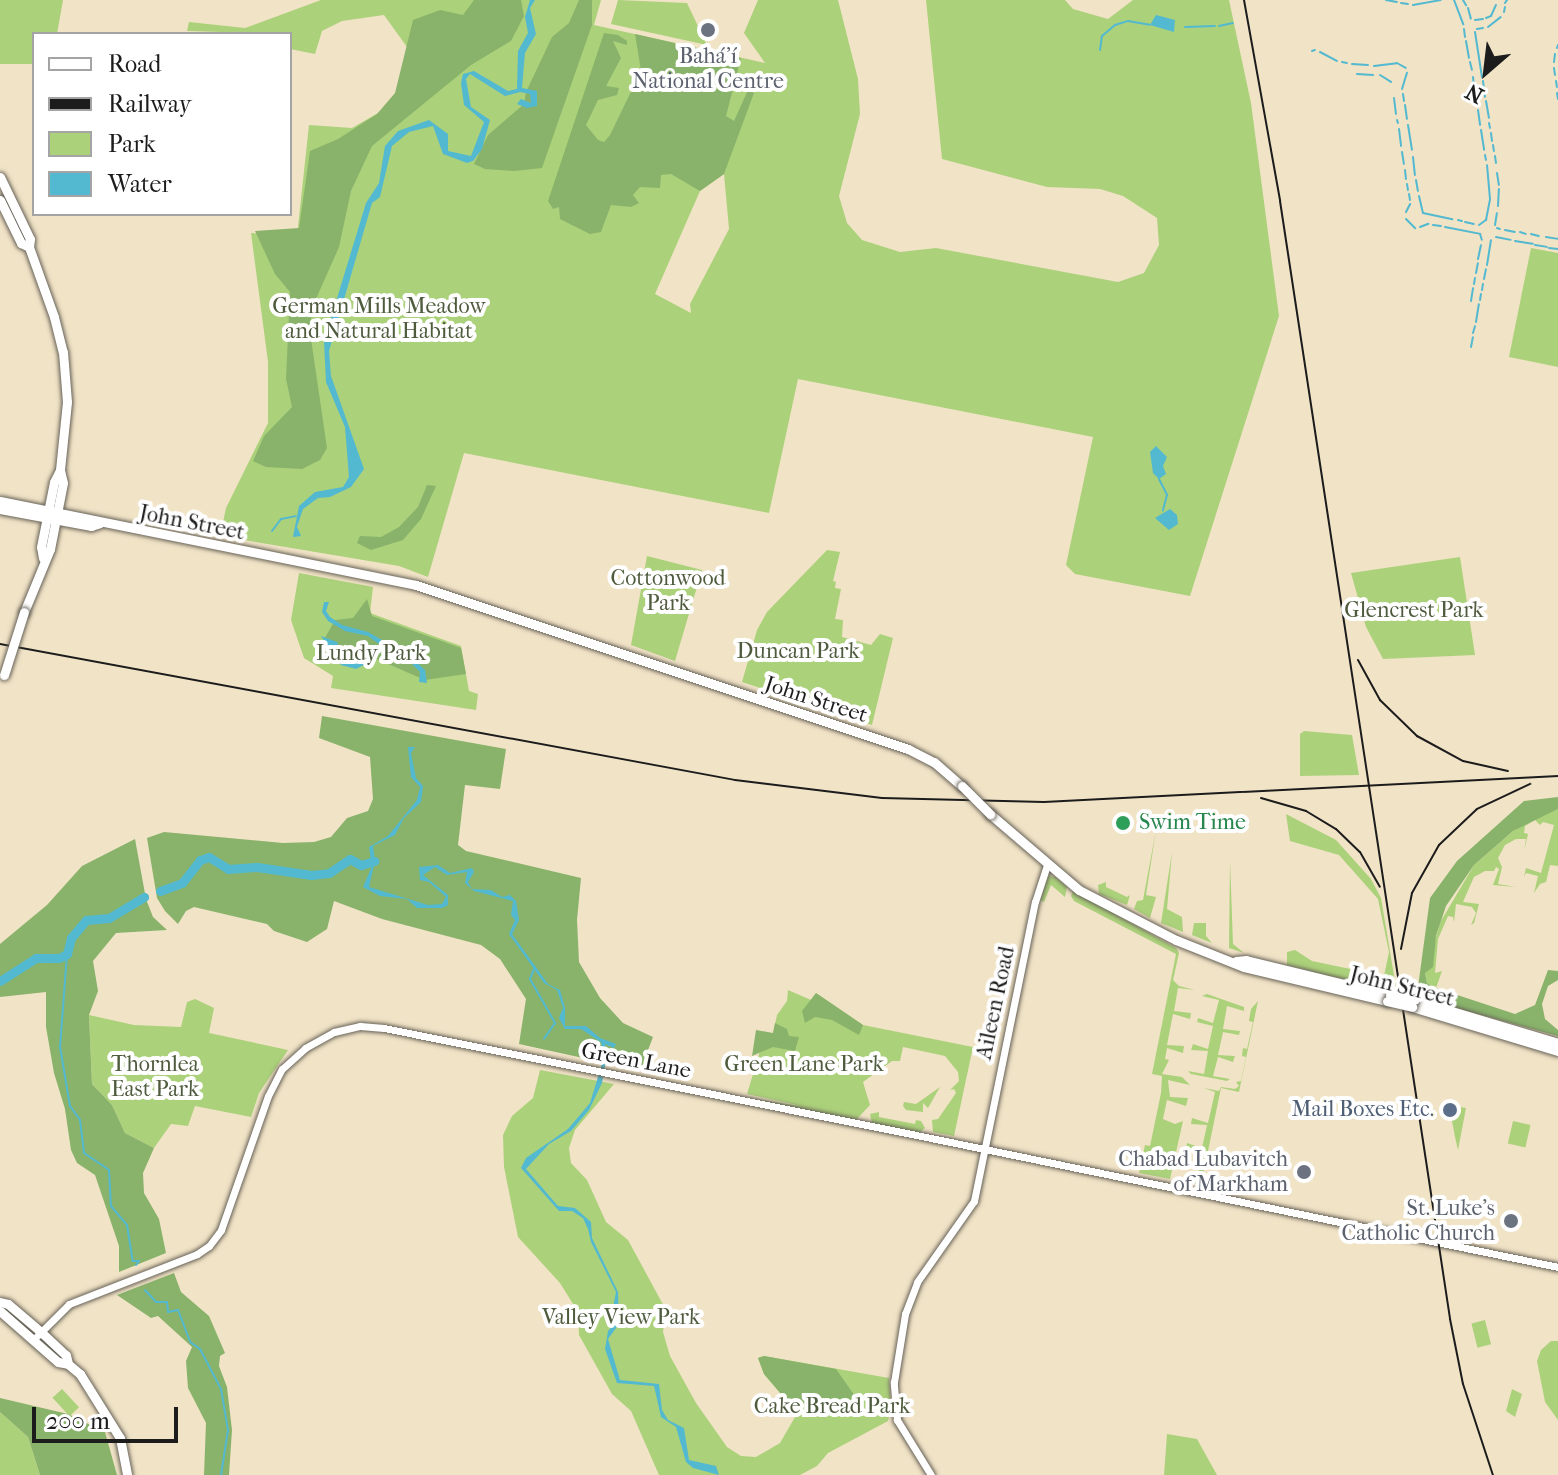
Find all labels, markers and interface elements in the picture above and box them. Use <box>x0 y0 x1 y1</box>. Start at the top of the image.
marker: Bahá'í National Centre <box>699 21 717 39</box>
legend <box>32 32 292 216</box>
north arrow <box>1446 32 1526 112</box>
place label: Bahá'í National Centre <box>632 43 784 94</box>
text: Road <box>108 50 161 78</box>
text: N <box>1461 78 1488 109</box>
text: Railway <box>108 90 191 118</box>
text: Park <box>108 130 156 158</box>
text: Water <box>108 170 172 198</box>
park label: German Mills Meadow and Natural Habitat <box>272 293 486 344</box>
street label: John Street <box>137 500 247 546</box>
park label: Cottonwood Park <box>610 565 726 616</box>
park label: Glencrest Park <box>1344 598 1484 624</box>
park label: Duncan Park <box>737 639 859 665</box>
park label: Lundy Park <box>316 641 426 667</box>
street label: John Street <box>761 671 871 729</box>
place label: Swim Time <box>1139 810 1246 836</box>
marker: Swim Time <box>1114 814 1132 832</box>
street label: Aileen Road <box>971 944 1021 1062</box>
street label: John Street <box>1347 961 1457 1013</box>
street label: Green Lane <box>579 1037 693 1085</box>
park label: Thornlea East Park <box>111 1051 199 1102</box>
park label: Green Lane Park <box>724 1052 884 1078</box>
place label: Mail Boxes Etc. <box>1291 1097 1434 1123</box>
marker: Mail Boxes Etc. <box>1441 1101 1459 1119</box>
place label: Chabad Lubavitch of Markham <box>1118 1146 1288 1198</box>
marker: Chabad Lubavitch of Markham <box>1295 1163 1313 1181</box>
place label: St. Luke's Catholic Church <box>1342 1195 1495 1246</box>
marker: St. Luke's Catholic Church <box>1502 1212 1520 1230</box>
park label: Valley View Park <box>542 1305 700 1331</box>
scale bar <box>36 1391 182 1441</box>
park label: Cake Bread Park <box>754 1394 910 1420</box>
text: 200 m <box>46 1407 110 1435</box>

